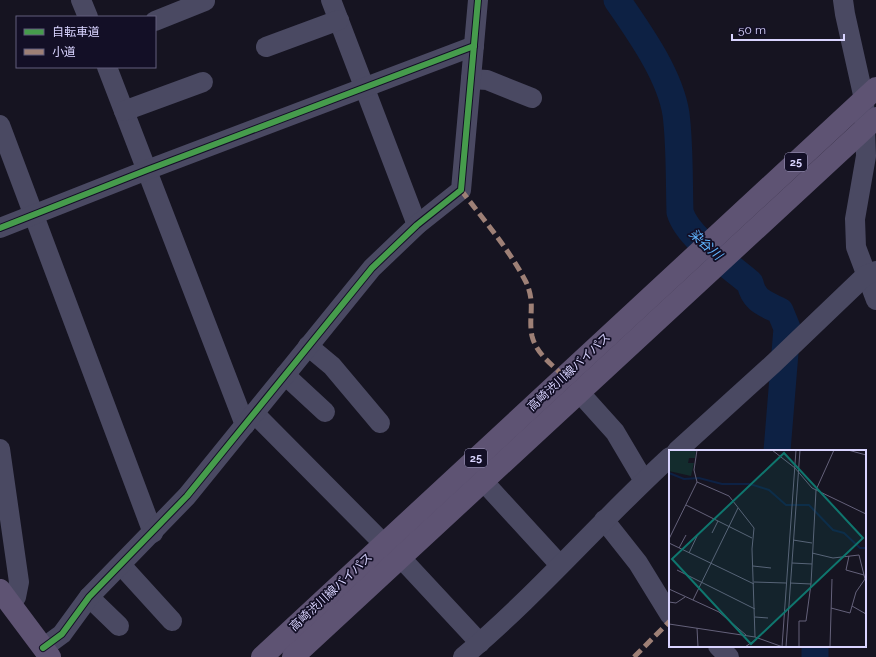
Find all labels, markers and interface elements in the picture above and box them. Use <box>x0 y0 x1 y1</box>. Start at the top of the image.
legend <box>16 16 156 68</box>
scale bar <box>732 16 844 42</box>
text: 50 m <box>738 23 766 37</box>
text: 自転車道 <box>52 25 100 39</box>
text: 小道 <box>52 45 76 59</box>
road number: 25 <box>785 153 807 171</box>
water label: 染谷川 <box>686 226 727 264</box>
street label: 高崎渋川線バイパス <box>525 330 613 414</box>
road number: 25 <box>465 449 487 467</box>
inset map <box>669 450 866 647</box>
street label: 高崎渋川線バイパス <box>287 550 375 634</box>

